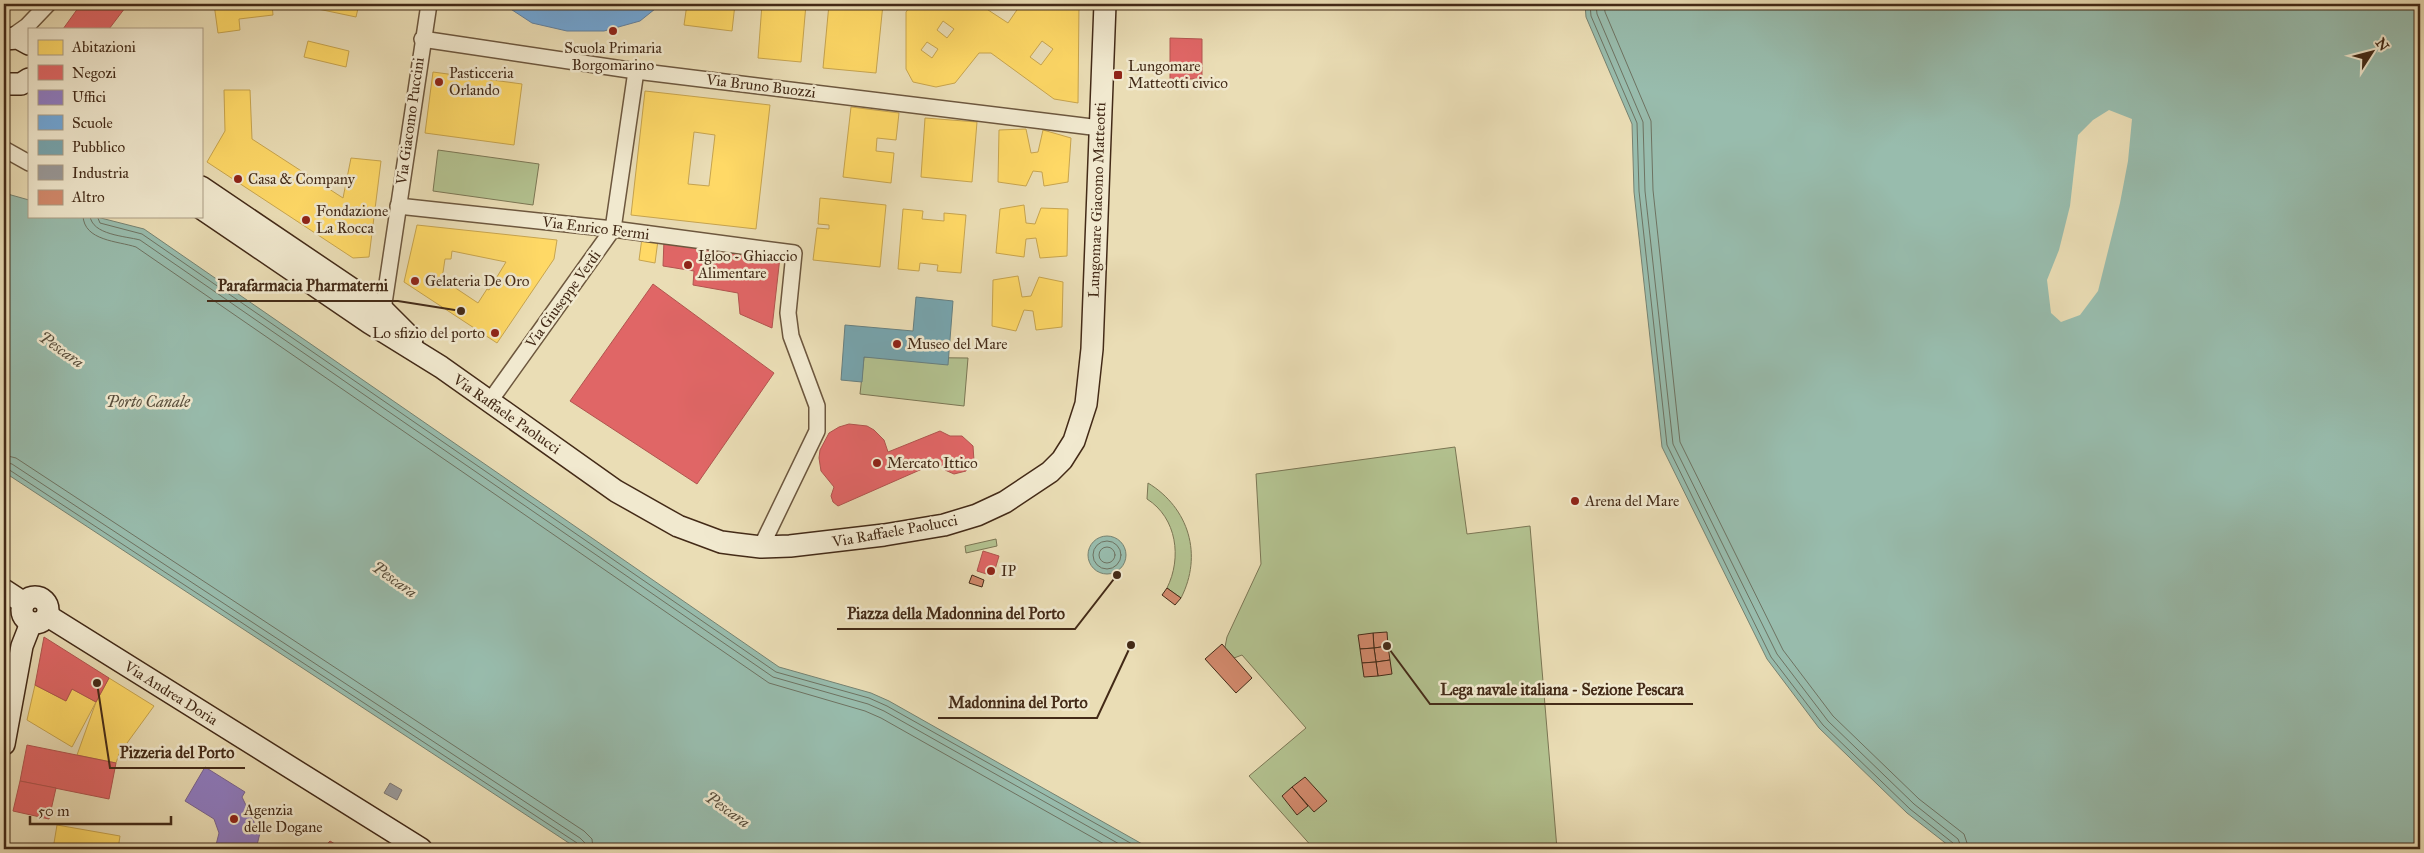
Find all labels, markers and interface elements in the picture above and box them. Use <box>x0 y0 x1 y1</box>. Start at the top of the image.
marker: Scuola Primaria Borgomarino <box>607 25 619 37</box>
legend <box>28 28 202 218</box>
north arrow <box>2346 28 2396 78</box>
text: N <box>2372 35 2393 55</box>
text: Abitazioni <box>71 38 136 56</box>
place label: Scuola Primaria Borgomarino <box>564 39 662 74</box>
street label: Via Giacomo Puccini <box>392 56 428 187</box>
place label: Lungomare Matteotti civico <box>1128 57 1228 92</box>
text: Negozi <box>72 64 116 82</box>
place label: Pasticceria Orlando <box>449 64 514 99</box>
marker: Lungomare Matteotti civico <box>1112 69 1124 81</box>
street label: Via Bruno Buozzi <box>704 70 817 102</box>
marker: Pasticceria Orlando <box>433 76 445 88</box>
text: Uffici <box>72 88 106 106</box>
street label: Lungomare Giacomo Matteotti <box>1085 102 1109 298</box>
text: Scuole <box>72 114 113 132</box>
text: Pubblico <box>72 138 126 156</box>
text: Industria <box>72 164 130 182</box>
place label: Casa & Company <box>248 170 356 188</box>
marker: Casa & Company <box>232 173 244 185</box>
text: Altro <box>71 188 105 206</box>
place label: Fondazione La Rocca <box>316 202 388 237</box>
street label: Via Enrico Fermi <box>540 212 651 244</box>
marker: Fondazione La Rocca <box>300 214 312 226</box>
street label: Via Giuseppe Verdi <box>521 247 604 352</box>
place label: Igloo - Ghiaccio Alimentare <box>697 247 798 282</box>
marker: Igloo - Ghiaccio Alimentare <box>682 259 694 271</box>
callout: Parafarmacia Pharmaterni <box>207 270 398 301</box>
place label: Gelateria De Oro <box>425 272 530 290</box>
marker: Gelateria De Oro <box>409 275 421 287</box>
text: Parafarmacia Pharmaterni <box>218 276 389 295</box>
place label: Lo sfizio del porto <box>372 324 485 342</box>
water label: Pescara <box>36 327 88 372</box>
marker: Lo sfizio del porto <box>489 327 501 339</box>
place label: Museo del Mare <box>907 335 1008 353</box>
marker: Museo del Mare <box>891 338 903 350</box>
street label: Via Raffaele Paolucci <box>449 370 564 458</box>
water label: Porto Canale <box>106 392 191 411</box>
place label: Mercato Ittico <box>887 454 978 472</box>
marker: Mercato Ittico <box>871 457 883 469</box>
place label: Arena del Mare <box>1584 492 1679 510</box>
marker: Arena del Mare <box>1569 495 1581 507</box>
street label: Via Raffaele Paolucci <box>830 511 959 551</box>
water label: Pescara <box>369 557 421 602</box>
place label: IP <box>1001 562 1016 580</box>
marker: IP <box>985 565 997 577</box>
callout: Piazza della Madonnina del Porto <box>837 598 1075 629</box>
text: Piazza della Madonnina del Porto <box>847 604 1065 623</box>
street label: Via Andrea Doria <box>120 657 222 729</box>
callout: Lega navale italiana - Sezione Pescara <box>1430 673 1693 704</box>
text: Lega navale italiana - Sezione Pescara <box>1440 680 1685 700</box>
callout: Madonnina del Porto <box>938 687 1097 718</box>
text: Madonnina del Porto <box>948 693 1088 712</box>
callout: Pizzeria del Porto <box>110 737 245 768</box>
text: Pizzeria del Porto <box>120 743 234 762</box>
water label: Pescara <box>702 787 754 832</box>
scale bar <box>30 793 171 825</box>
place label: Agenzia delle Dogane <box>243 801 323 836</box>
text: 50 m <box>38 802 70 820</box>
marker: Agenzia delle Dogane <box>228 813 240 825</box>

